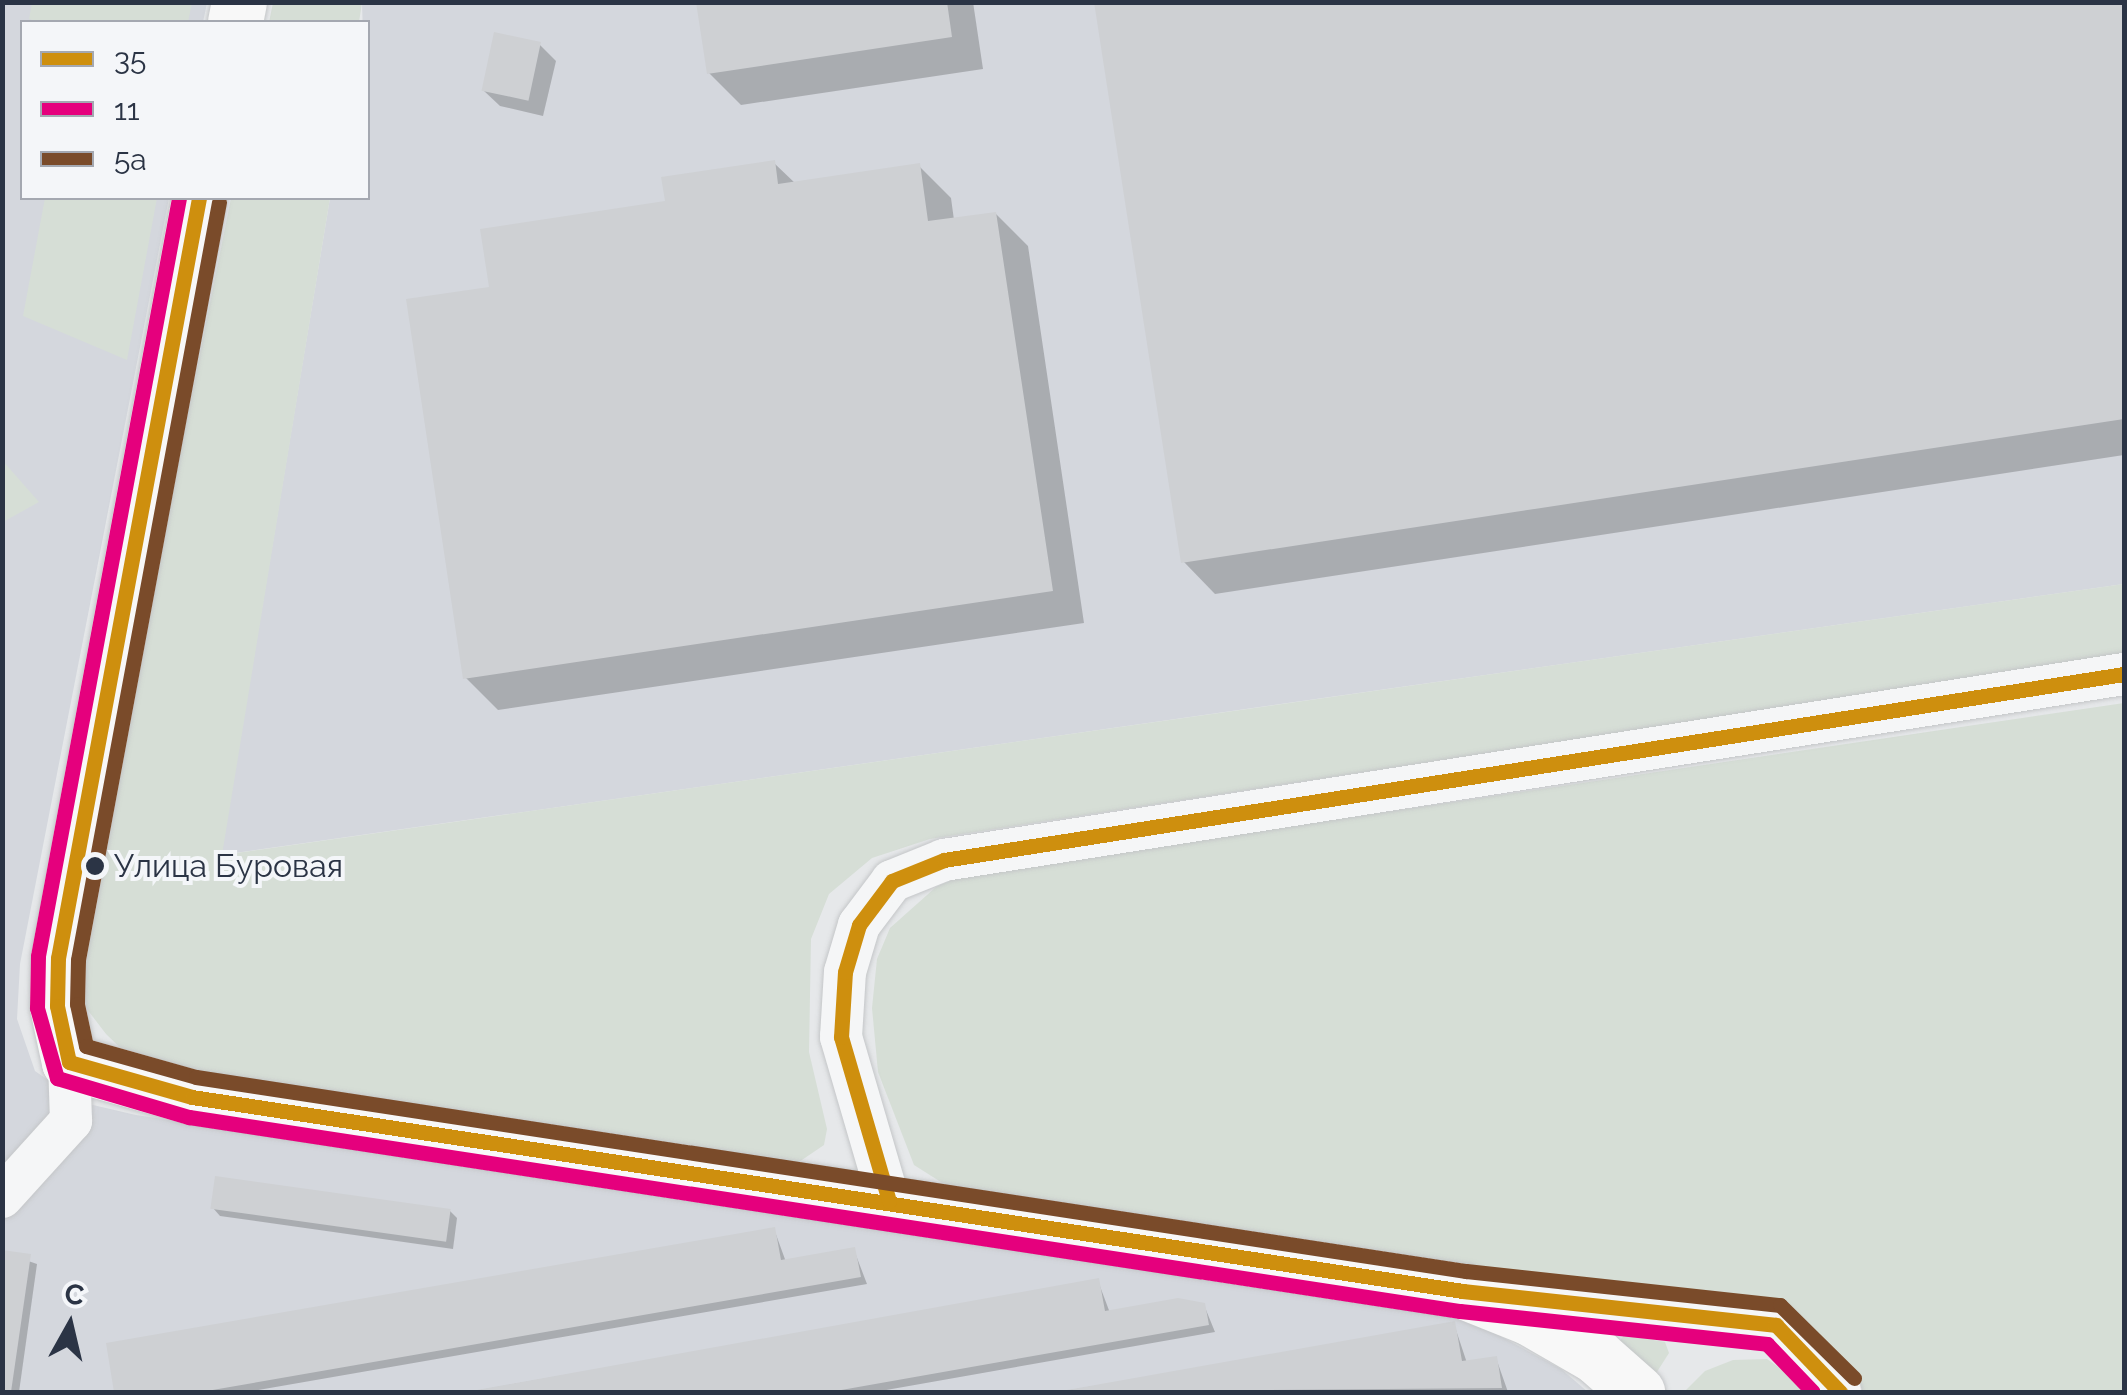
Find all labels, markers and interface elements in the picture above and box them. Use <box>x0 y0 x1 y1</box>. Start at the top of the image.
legend <box>20 20 370 200</box>
text: 35 <box>114 42 146 77</box>
text: 11 <box>114 92 140 127</box>
text: 5а <box>114 142 147 177</box>
place label: Улица Буровая <box>114 847 343 885</box>
marker: Улица Буровая <box>85 856 105 876</box>
north arrow <box>20 1275 120 1375</box>
text: С <box>62 1277 86 1312</box>

